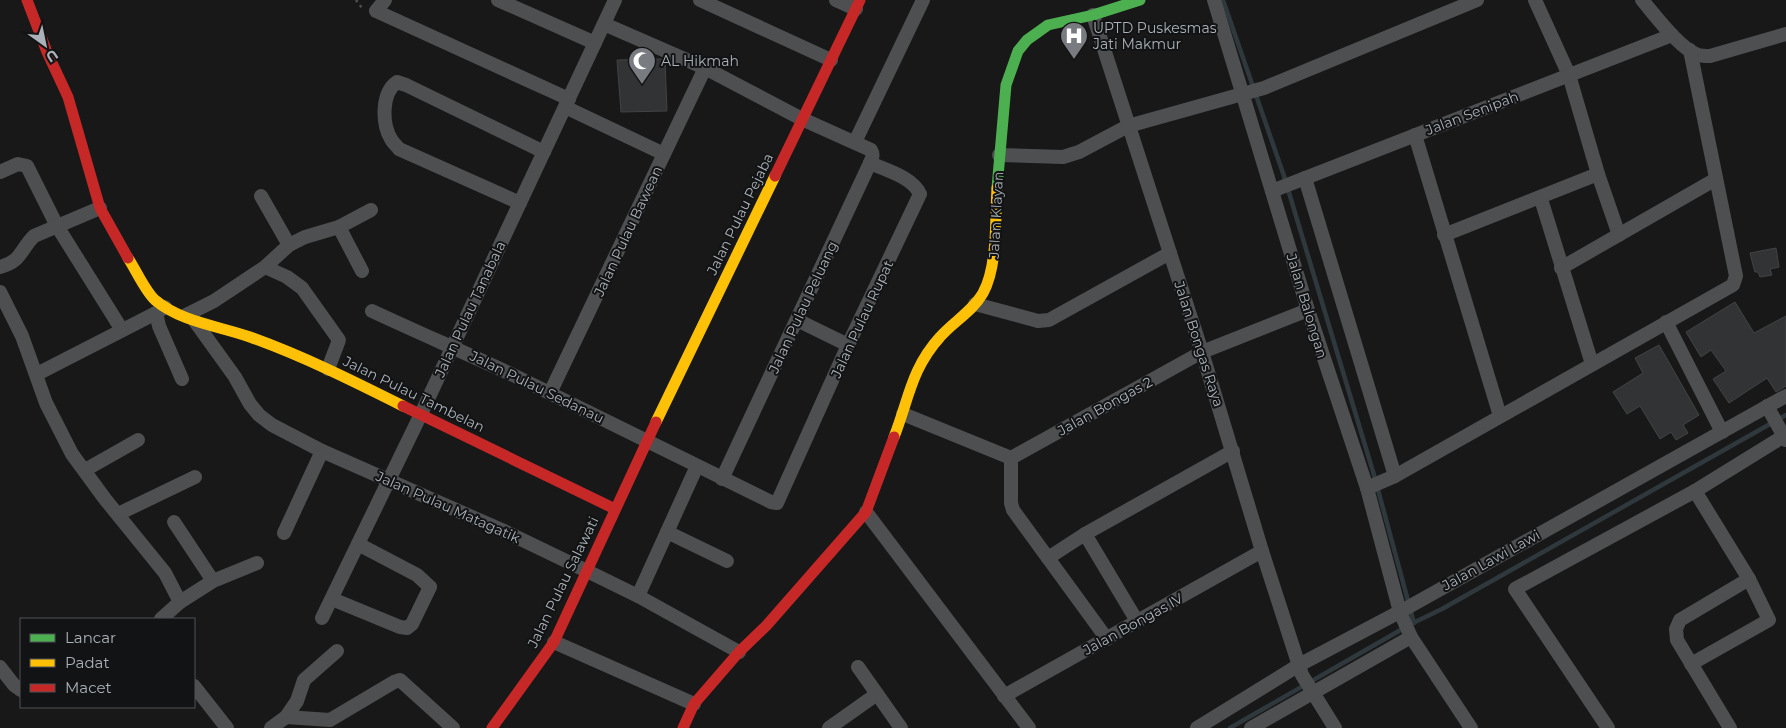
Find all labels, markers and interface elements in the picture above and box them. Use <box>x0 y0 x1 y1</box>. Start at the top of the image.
place label: UPTD Puskesmas Jati Makmur <box>1092 19 1217 53</box>
north arrow <box>20 20 70 70</box>
hospital icon: UPTD Puskesmas Jati Makmur <box>1059 21 1089 60</box>
text: U <box>43 45 62 66</box>
mosque icon: AL Hikmah <box>627 46 657 85</box>
place label: AL Hikmah <box>661 52 739 70</box>
street label: Jalan Senipah <box>1422 87 1521 139</box>
street label: Jalan Pulau Pejaba <box>702 150 777 279</box>
street label: Jalan Pulau Bawean <box>589 163 666 300</box>
street label: Jalan Klayan <box>985 171 1007 260</box>
street label: Jalan Pulau Tanabala <box>430 238 510 381</box>
street label: Jalan Pulau Peluang <box>764 238 842 377</box>
street label: Jalan Balongan <box>1282 250 1331 361</box>
street label: Jalan Pulau Rupat <box>826 257 897 382</box>
street label: Jalan Bongas Raya <box>1170 278 1228 409</box>
street label: Jalan Pulau Sedanau <box>466 346 607 427</box>
street label: Jalan Pulau Tambelan <box>339 351 488 436</box>
street label: Jalan Bongas 2 <box>1054 373 1156 440</box>
street label: Jalan Pulau Matagatik <box>372 467 523 547</box>
street label: Jalan Pulau Salawati <box>523 514 603 651</box>
street label: Jalan Lawi Lawi <box>1438 526 1543 595</box>
street label: Jalan Bongas IV <box>1079 589 1186 659</box>
legend <box>20 618 195 708</box>
text: Lancar <box>65 628 116 647</box>
text: Padat <box>65 653 110 672</box>
text: Macet <box>65 678 112 697</box>

